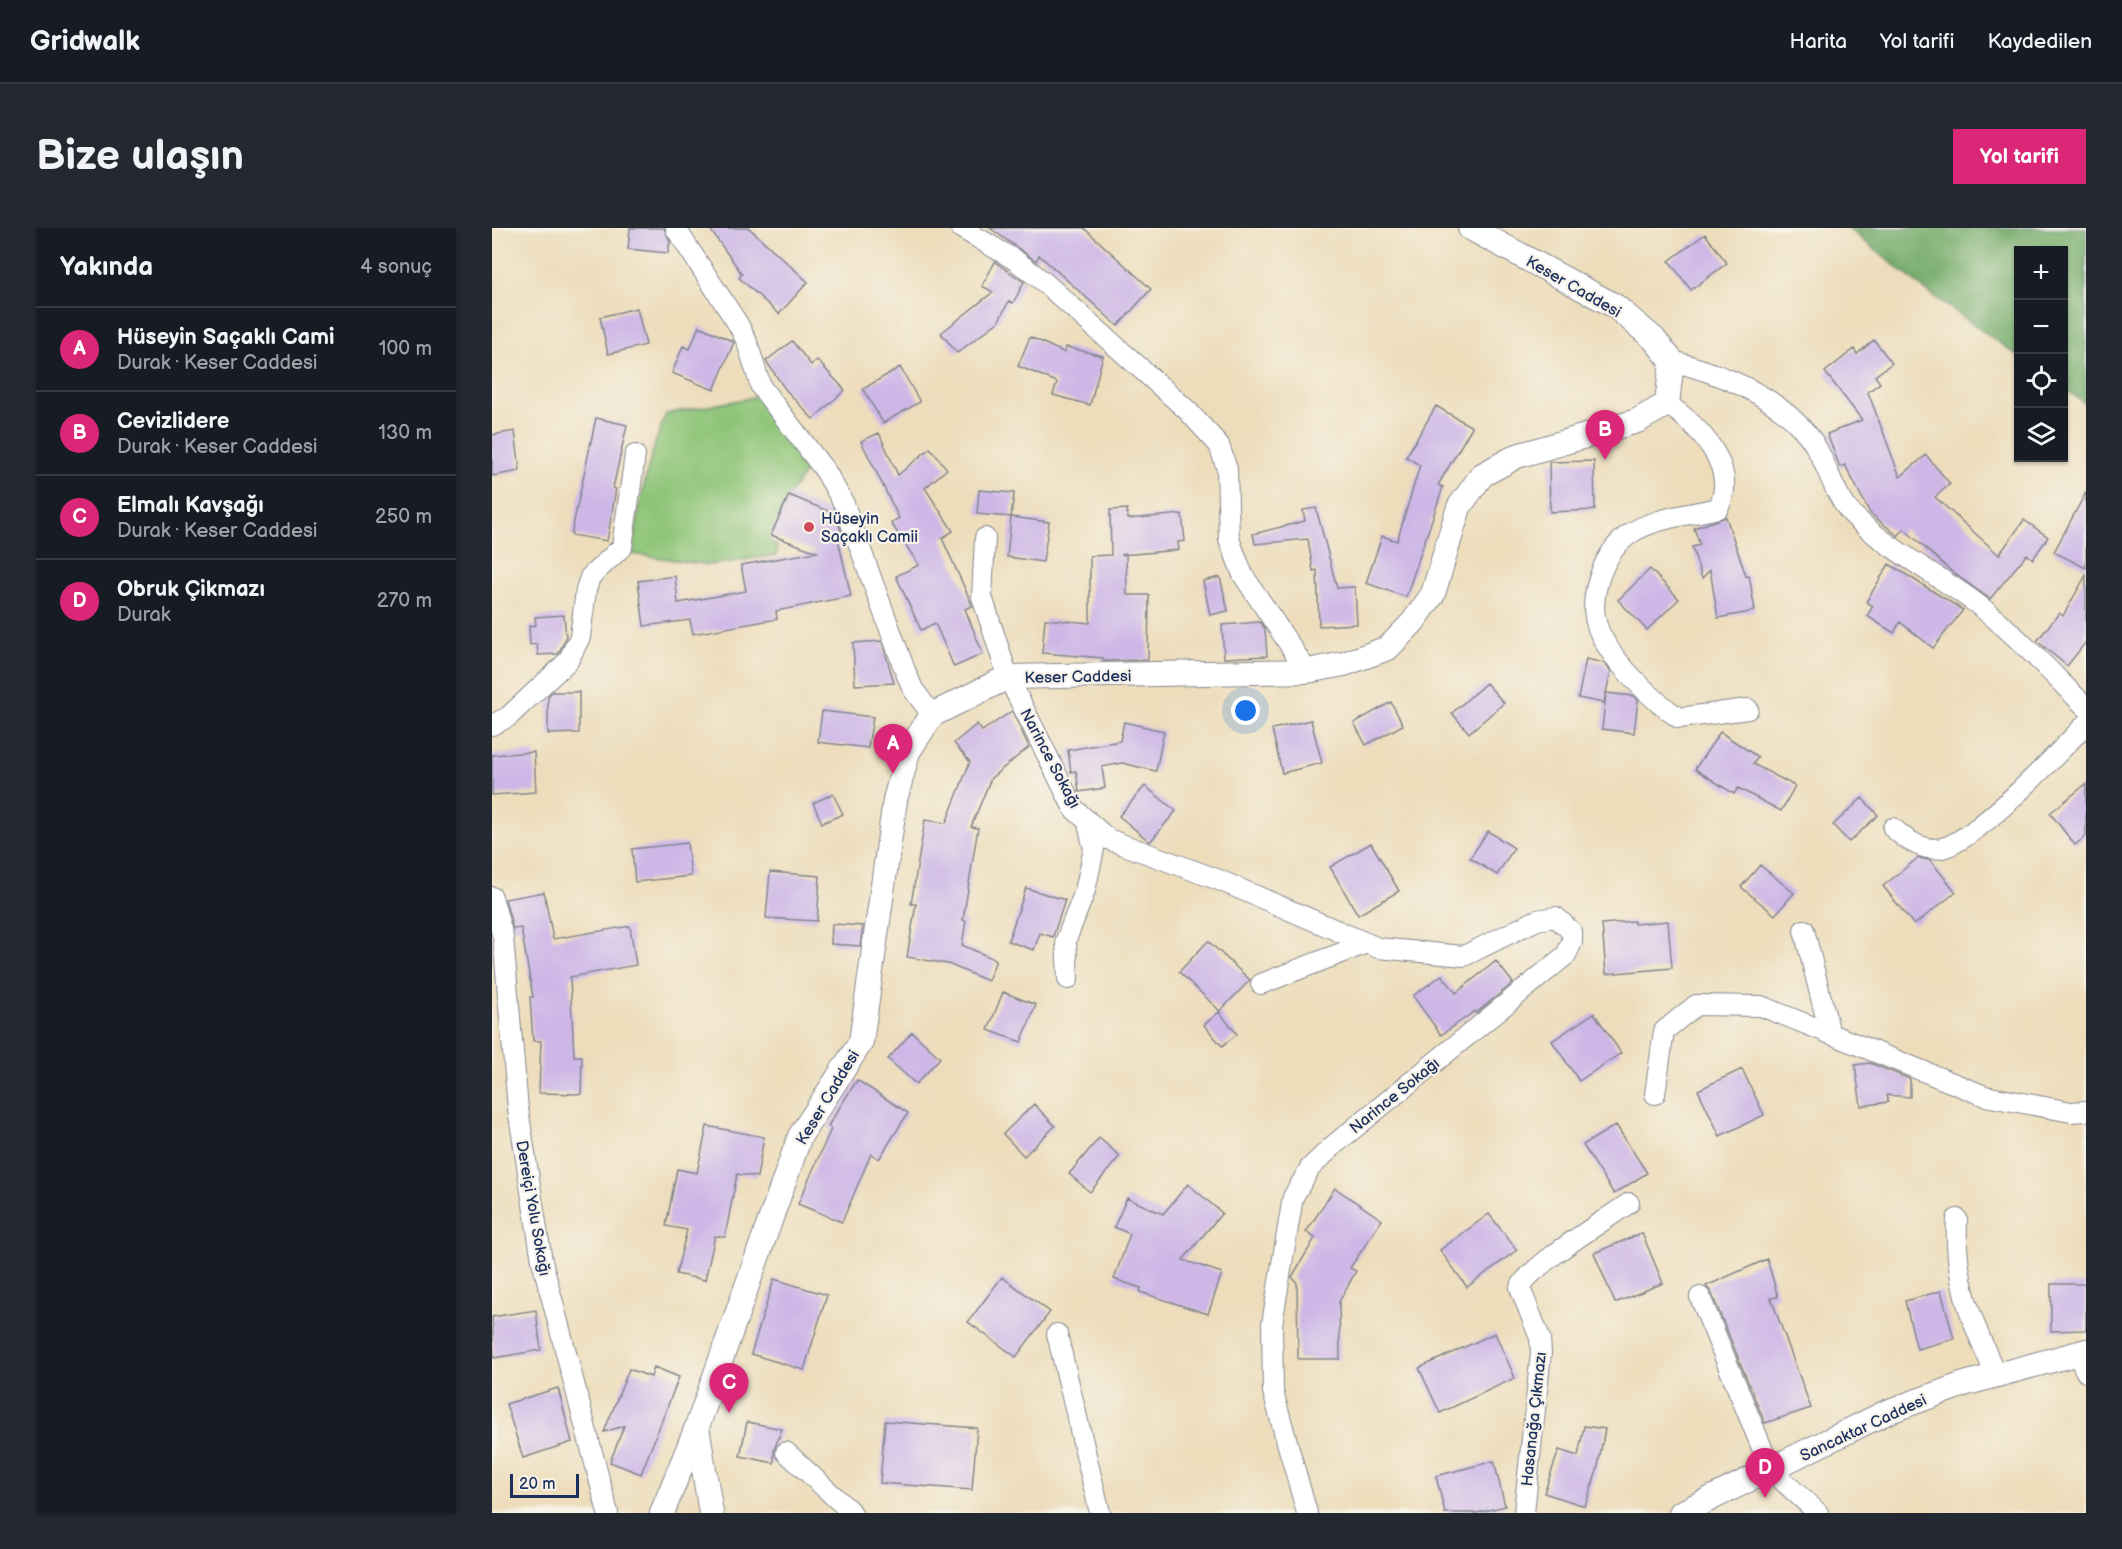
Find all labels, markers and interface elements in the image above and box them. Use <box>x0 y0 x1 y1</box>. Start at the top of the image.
text: Gridwalk <box>30 25 140 58</box>
text: Harita <box>1790 29 1847 54</box>
text: Yol tarifi <box>1880 29 1955 54</box>
text: Kaydedilen <box>1988 29 2092 54</box>
button: Yol tarifi <box>1953 129 2086 184</box>
text: Bize ulaşın <box>36 131 244 182</box>
map controls <box>2014 246 2068 462</box>
button: + <box>2014 246 2068 300</box>
text: Yakında <box>60 252 153 283</box>
street label: Keser Caddesi <box>1522 252 1625 322</box>
text: 4 sonuç <box>360 255 432 279</box>
button: − <box>2014 300 2068 354</box>
text: Hüseyin Saçaklı Cami <box>117 324 334 351</box>
text: A <box>73 337 86 361</box>
text: 100 m <box>379 337 432 361</box>
text: Durak · Keser Caddesi <box>117 351 318 375</box>
button: locate <box>2014 354 2068 408</box>
text: Cevizlidere <box>117 408 229 435</box>
button: layers <box>2014 408 2068 462</box>
pin: B <box>1586 410 1624 460</box>
text: B <box>72 421 87 445</box>
text: 130 m <box>378 421 432 445</box>
text: Durak · Keser Caddesi <box>117 435 318 459</box>
text: Elmalı Kavşağı <box>117 492 264 519</box>
text: C <box>72 505 87 529</box>
text: 250 m <box>375 505 432 529</box>
place label: Hüseyin Saçaklı Camii <box>821 510 918 547</box>
text: Durak · Keser Caddesi <box>117 519 318 543</box>
marker: Hüseyin Saçaklı Camii <box>802 520 816 534</box>
text: Obruk Çikmazı <box>117 576 265 603</box>
text: D <box>73 589 86 613</box>
text: 270 m <box>377 589 432 613</box>
text: Durak <box>117 603 171 627</box>
street label: Keser Caddesi <box>1024 667 1132 688</box>
your location <box>1231 696 1260 725</box>
street label: Narince Sokağı <box>1015 706 1084 812</box>
pin: A <box>874 724 912 774</box>
street label: Keser Caddesi <box>793 1047 864 1149</box>
street label: Narince Sokağı <box>1346 1054 1444 1138</box>
street label: Dereiçi Yolu Sokağı <box>511 1139 554 1277</box>
street label: Hasanağa Çıkmazı <box>1518 1351 1551 1487</box>
pin: C <box>710 1364 748 1413</box>
street label: Sancaktar Caddesi <box>1797 1391 1930 1466</box>
pin: D <box>1746 1448 1784 1498</box>
scale bar <box>510 1471 579 1498</box>
text: 20 m <box>519 1475 555 1494</box>

